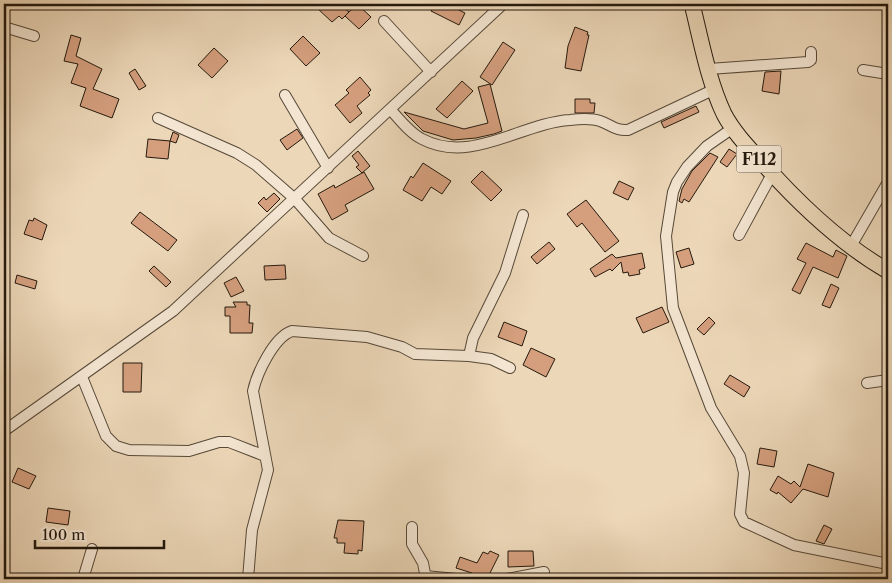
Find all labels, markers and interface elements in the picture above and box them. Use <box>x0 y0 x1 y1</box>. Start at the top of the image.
road number: F112 <box>736 146 782 172</box>
scale bar <box>35 518 164 550</box>
text: 100 m <box>42 525 85 544</box>

